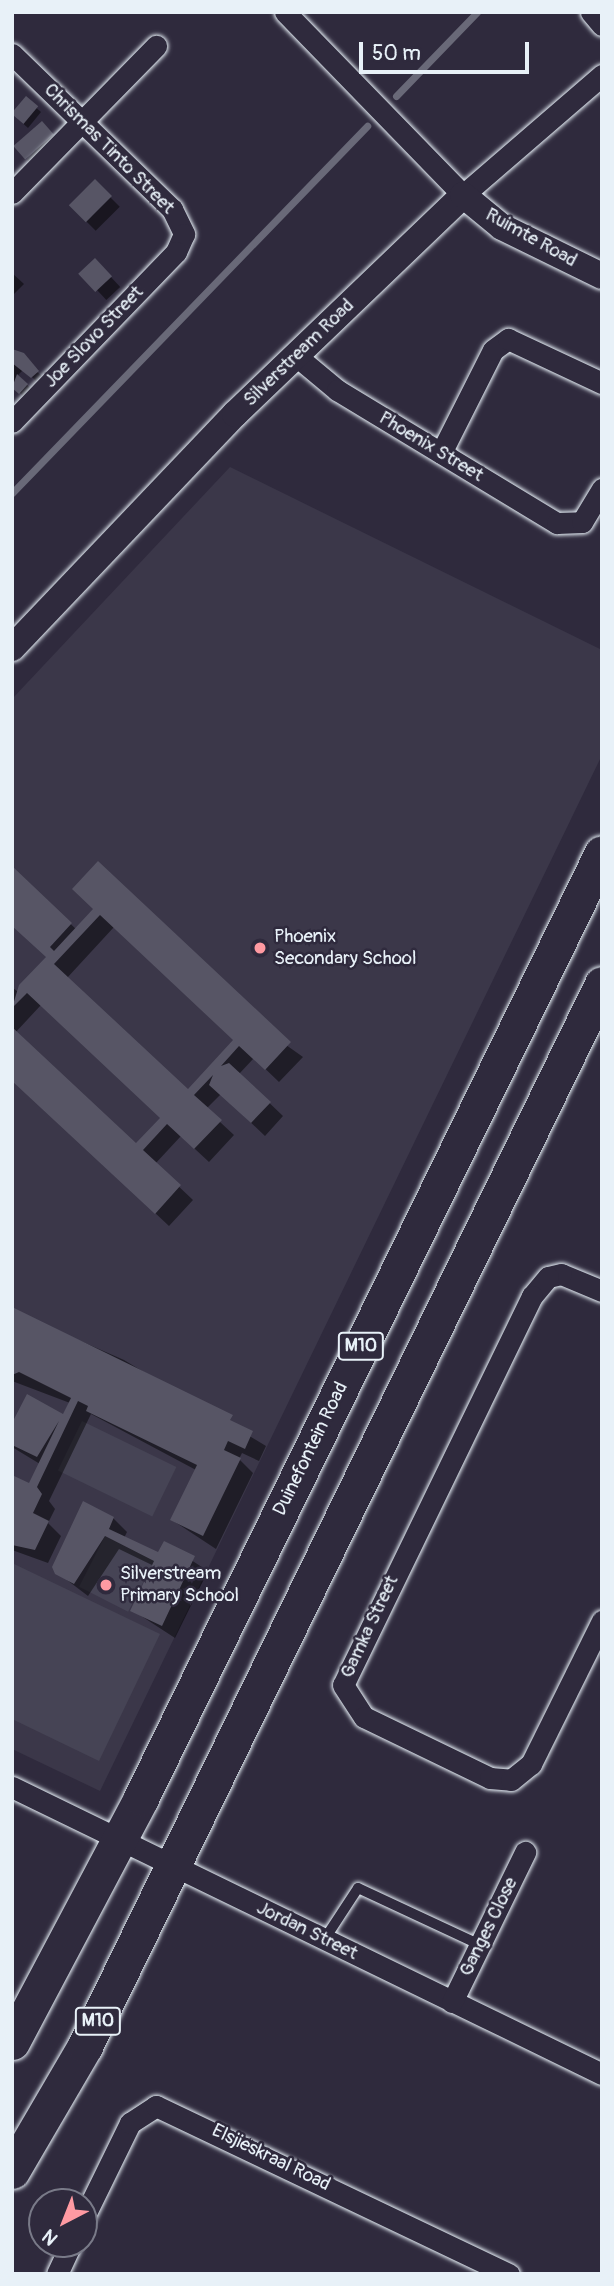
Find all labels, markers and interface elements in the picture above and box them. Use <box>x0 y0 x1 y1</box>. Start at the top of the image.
scale bar <box>362 28 532 72</box>
text: 50 m <box>372 40 421 67</box>
street label: Chrismas Tinto Street <box>39 79 179 219</box>
street label: Ruimte Road <box>481 204 581 272</box>
street label: Joe Slovo Street <box>40 281 148 393</box>
street label: Silverstream Road <box>239 295 359 411</box>
street label: Phoenix Street <box>375 407 487 487</box>
place label: Phoenix Secondary School <box>274 926 417 970</box>
marker: Phoenix Secondary School <box>252 940 268 956</box>
road number: M10 <box>336 1331 386 1360</box>
street label: Duinefontein Road <box>269 1378 353 1520</box>
place label: Silverstream Primary School <box>120 1563 239 1607</box>
street label: Gamka Street <box>336 1572 404 1682</box>
marker: Silverstream Primary School <box>98 1577 114 1593</box>
street label: Ganges Close <box>455 1874 523 1980</box>
street label: Jordan Street <box>253 1897 361 1965</box>
road number: M10 <box>74 2007 122 2036</box>
street label: Elsjieskraal Road <box>208 2120 334 2196</box>
north arrow <box>28 2188 98 2258</box>
text: N <box>37 2224 63 2250</box>

